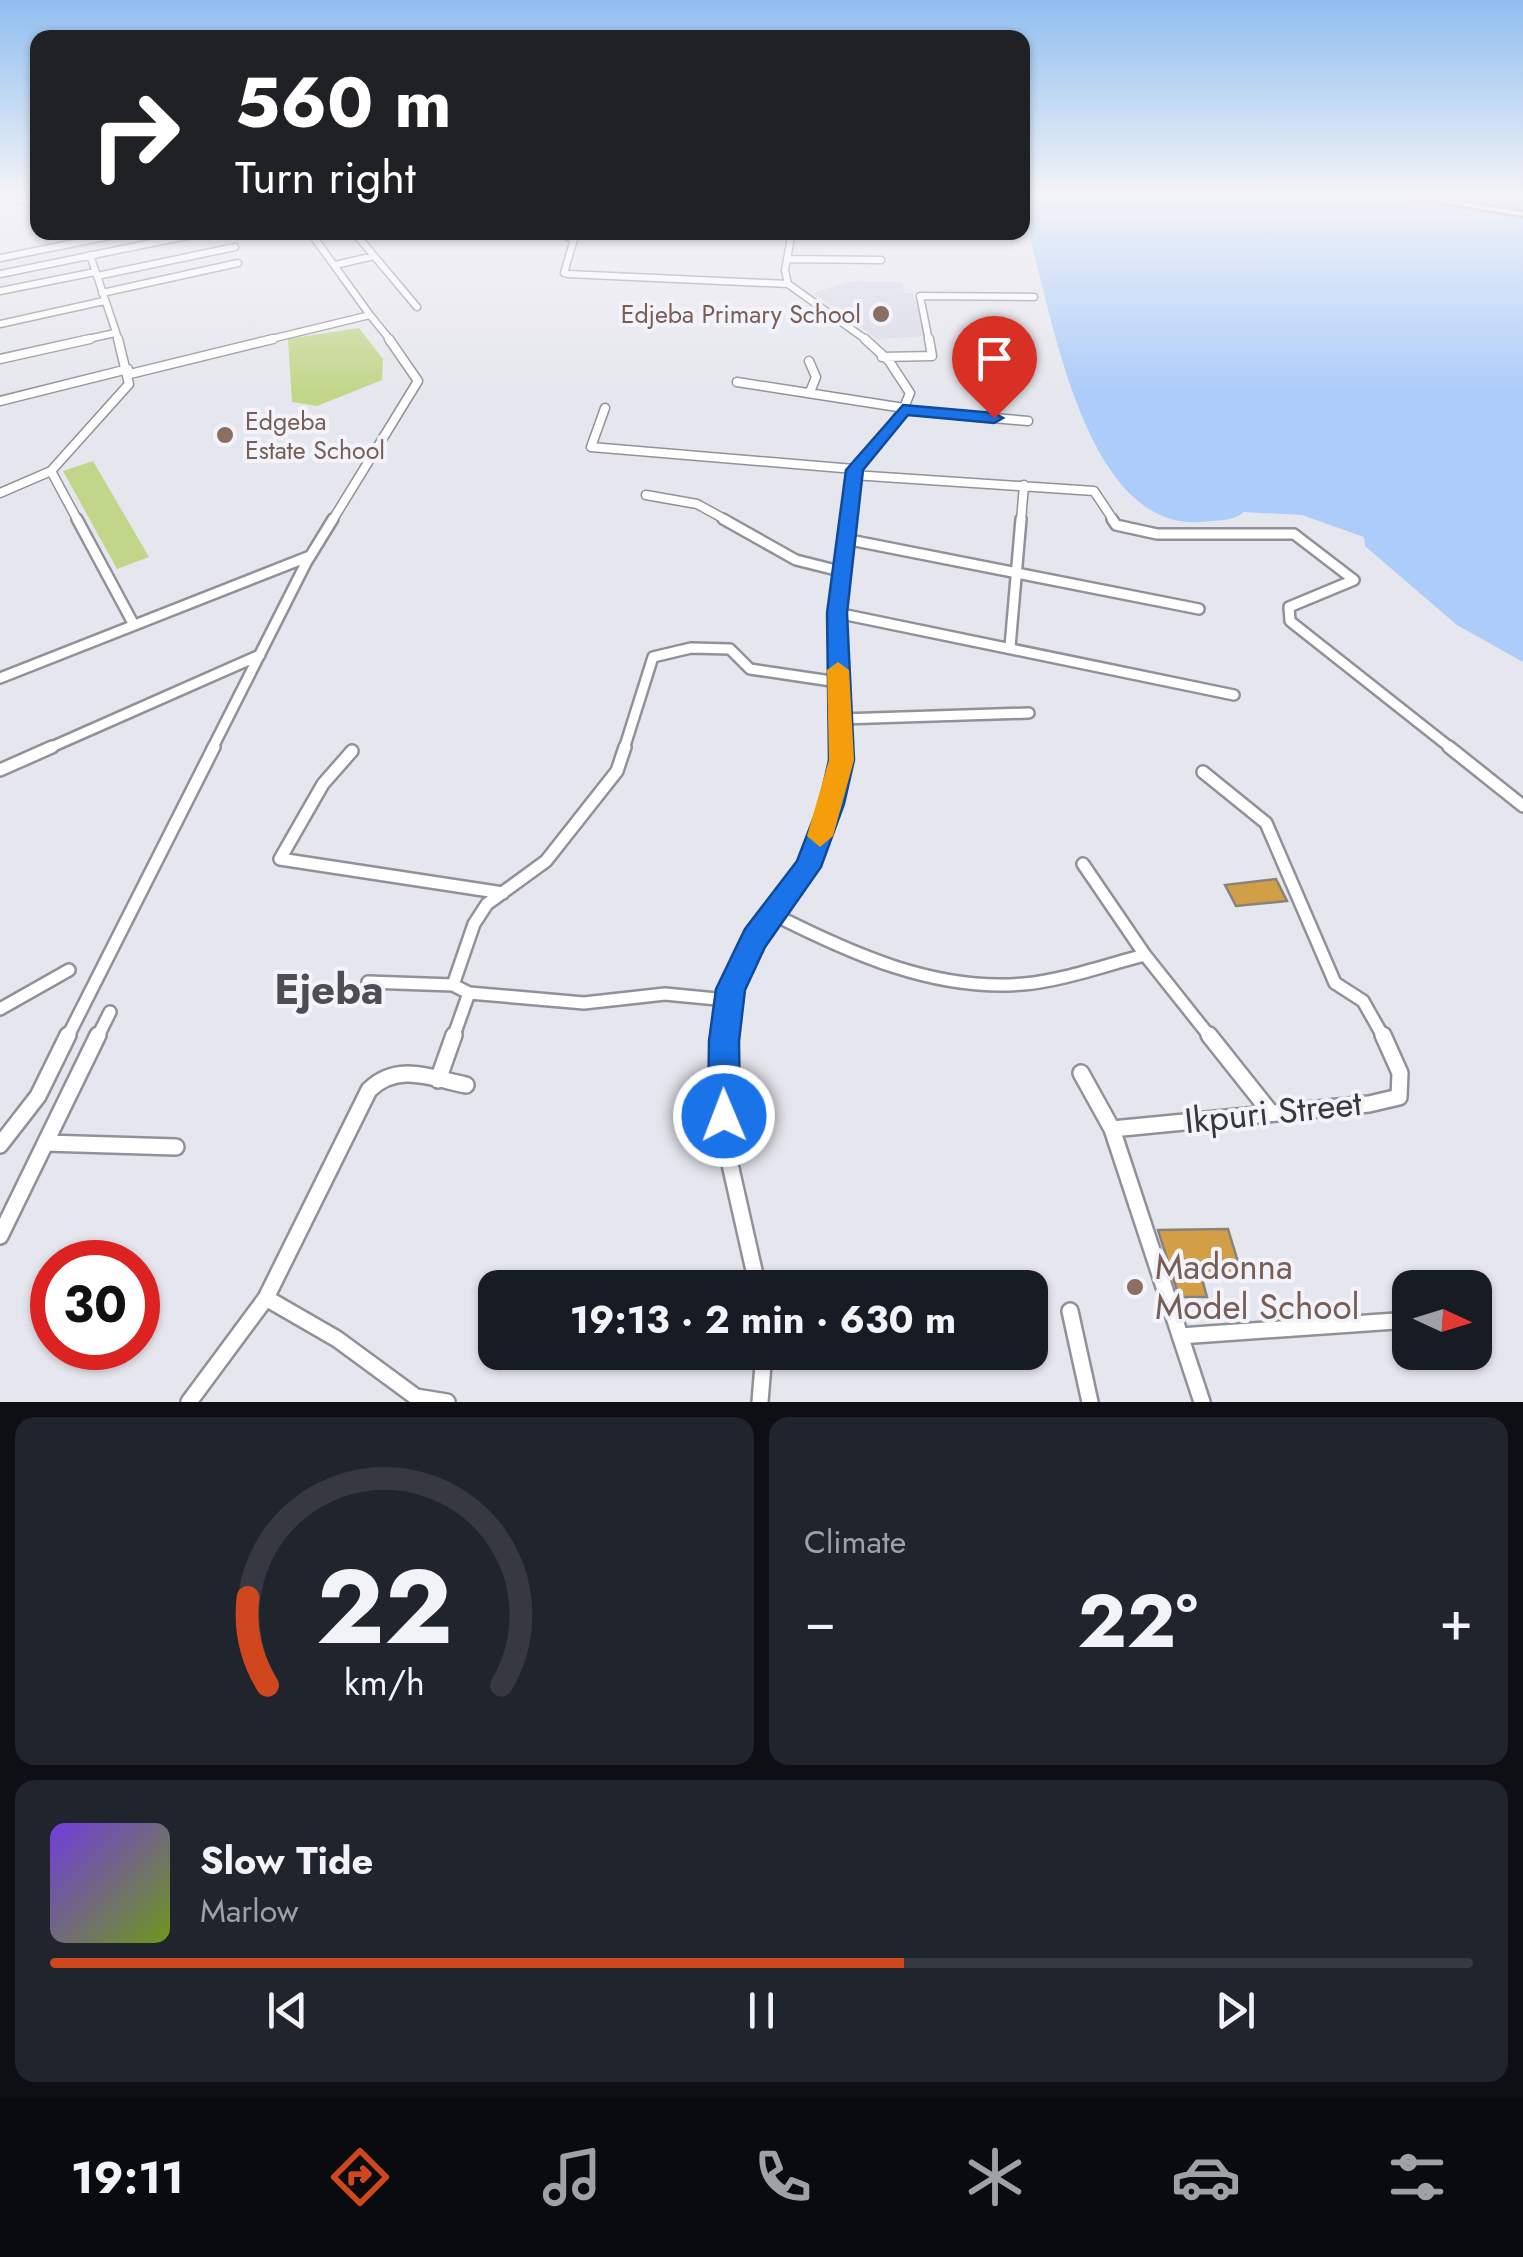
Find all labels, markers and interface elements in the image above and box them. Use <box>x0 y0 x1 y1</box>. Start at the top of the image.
text: 560 m <box>235 52 452 153</box>
icon: right <box>70 70 200 200</box>
text: Turn right <box>235 145 416 210</box>
place label: Edjeba Primary School <box>621 296 861 332</box>
marker: Edjeba Primary School <box>870 303 892 325</box>
pin <box>952 316 1037 419</box>
icon: arrive <box>967 331 1022 386</box>
place label: Edgeba Estate School <box>245 403 385 468</box>
marker: Edgeba Estate School <box>214 424 236 446</box>
district label: Ejeba <box>274 959 384 1020</box>
position arrow <box>672 1064 776 1168</box>
street label: Ikpuri Street <box>1182 1078 1364 1146</box>
speed limit sign: 30 <box>30 1240 160 1370</box>
place label: Madonna Model School <box>1155 1242 1360 1332</box>
north arrow <box>1392 1270 1492 1370</box>
map controls <box>1392 1270 1492 1370</box>
marker: Madonna Model School <box>1124 1276 1146 1298</box>
text: 19:13 · 2 min · 630 m <box>570 1292 956 1347</box>
text: Climate <box>804 1519 906 1565</box>
text: 22 <box>316 1532 453 1682</box>
text: 22° <box>1077 1567 1198 1675</box>
text: − <box>804 1581 836 1661</box>
text: + <box>1439 1581 1473 1661</box>
text: km/h <box>344 1657 425 1708</box>
text: Slow Tide <box>200 1833 373 1888</box>
text: Marlow <box>200 1888 298 1934</box>
icon: previous <box>260 1983 315 2038</box>
icon: pause <box>734 1983 789 2038</box>
icon: next <box>1208 1983 1263 2038</box>
icon: directions <box>325 2142 395 2212</box>
icon: music <box>537 2142 607 2212</box>
icon: phone <box>748 2142 818 2212</box>
icon: climate <box>960 2142 1030 2212</box>
icon: car <box>1171 2142 1241 2212</box>
icon: filters <box>1382 2142 1452 2212</box>
text: 19:11 <box>71 2145 184 2210</box>

